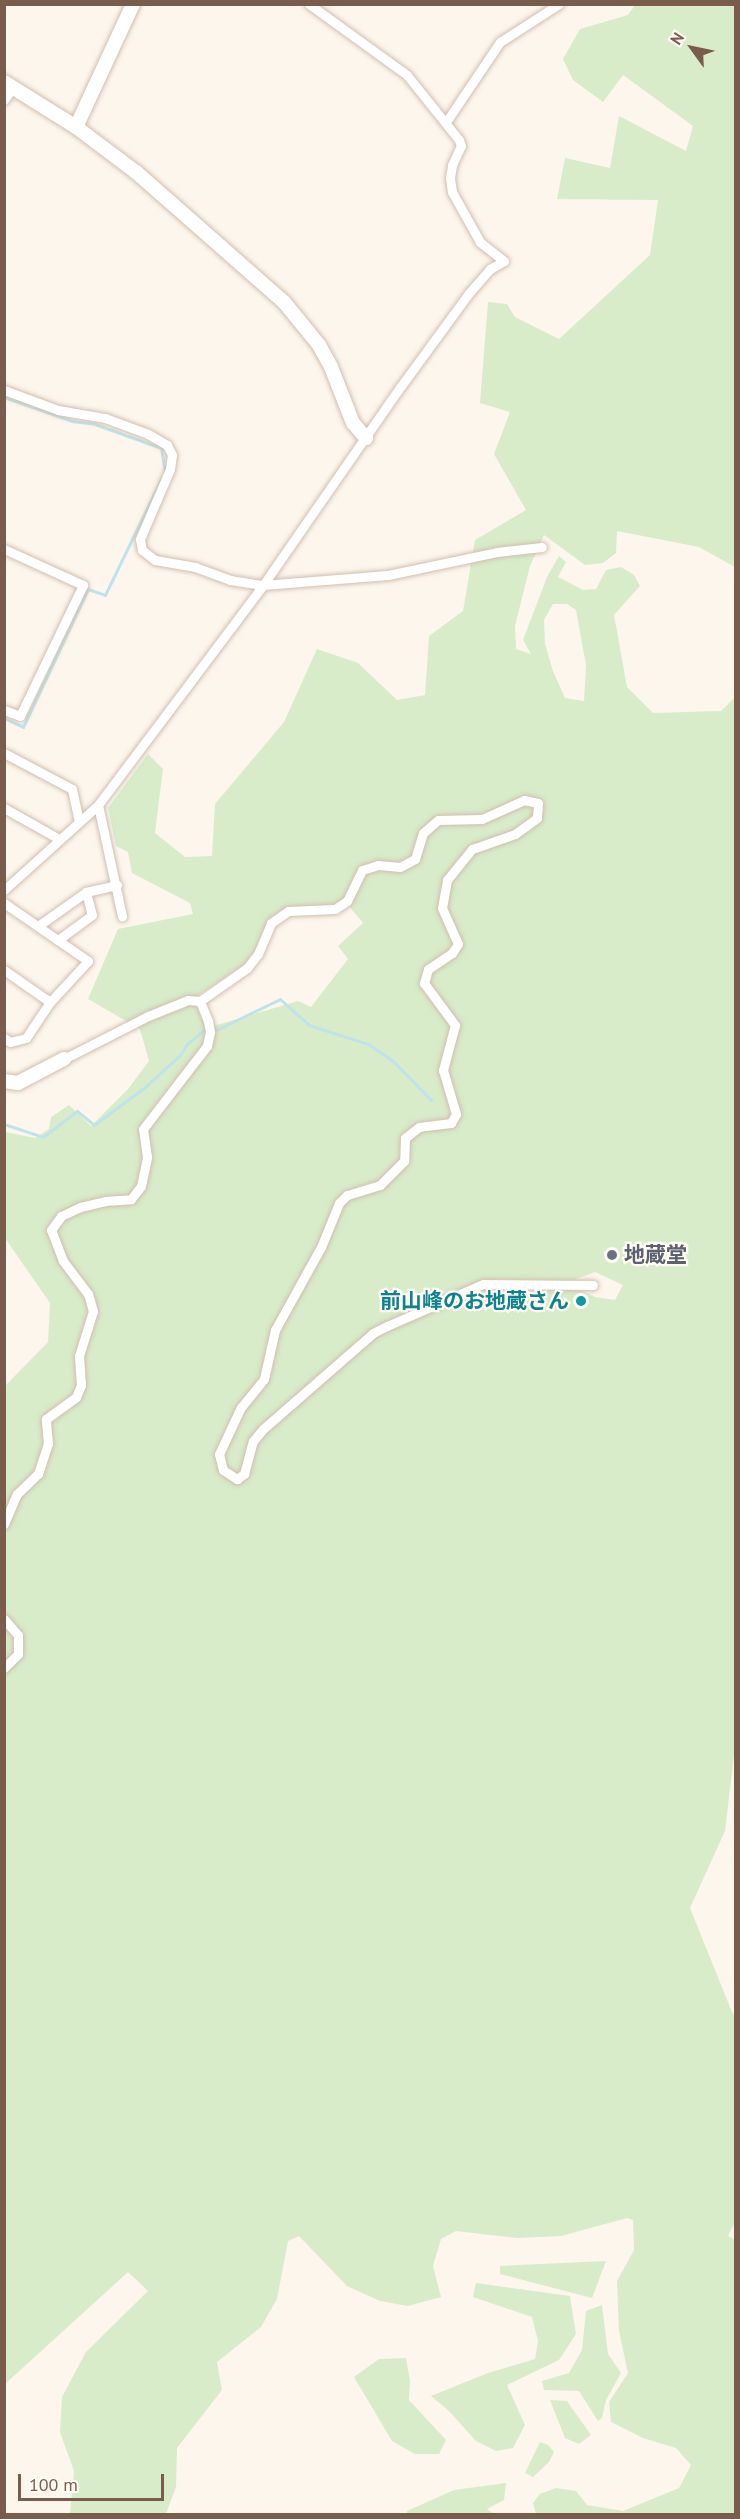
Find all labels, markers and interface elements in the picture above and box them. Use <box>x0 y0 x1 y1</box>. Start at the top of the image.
north arrow <box>662 18 722 78</box>
text: N <box>666 28 688 48</box>
place label: 地蔵堂 <box>624 1242 687 1268</box>
marker: 地蔵堂 <box>605 1248 619 1262</box>
place label: 前山峰のお地蔵さん <box>380 1288 569 1314</box>
marker: 前山峰のお地蔵さん <box>574 1294 588 1308</box>
scale bar <box>21 2462 166 2500</box>
text: 100 m <box>29 2473 78 2496</box>

